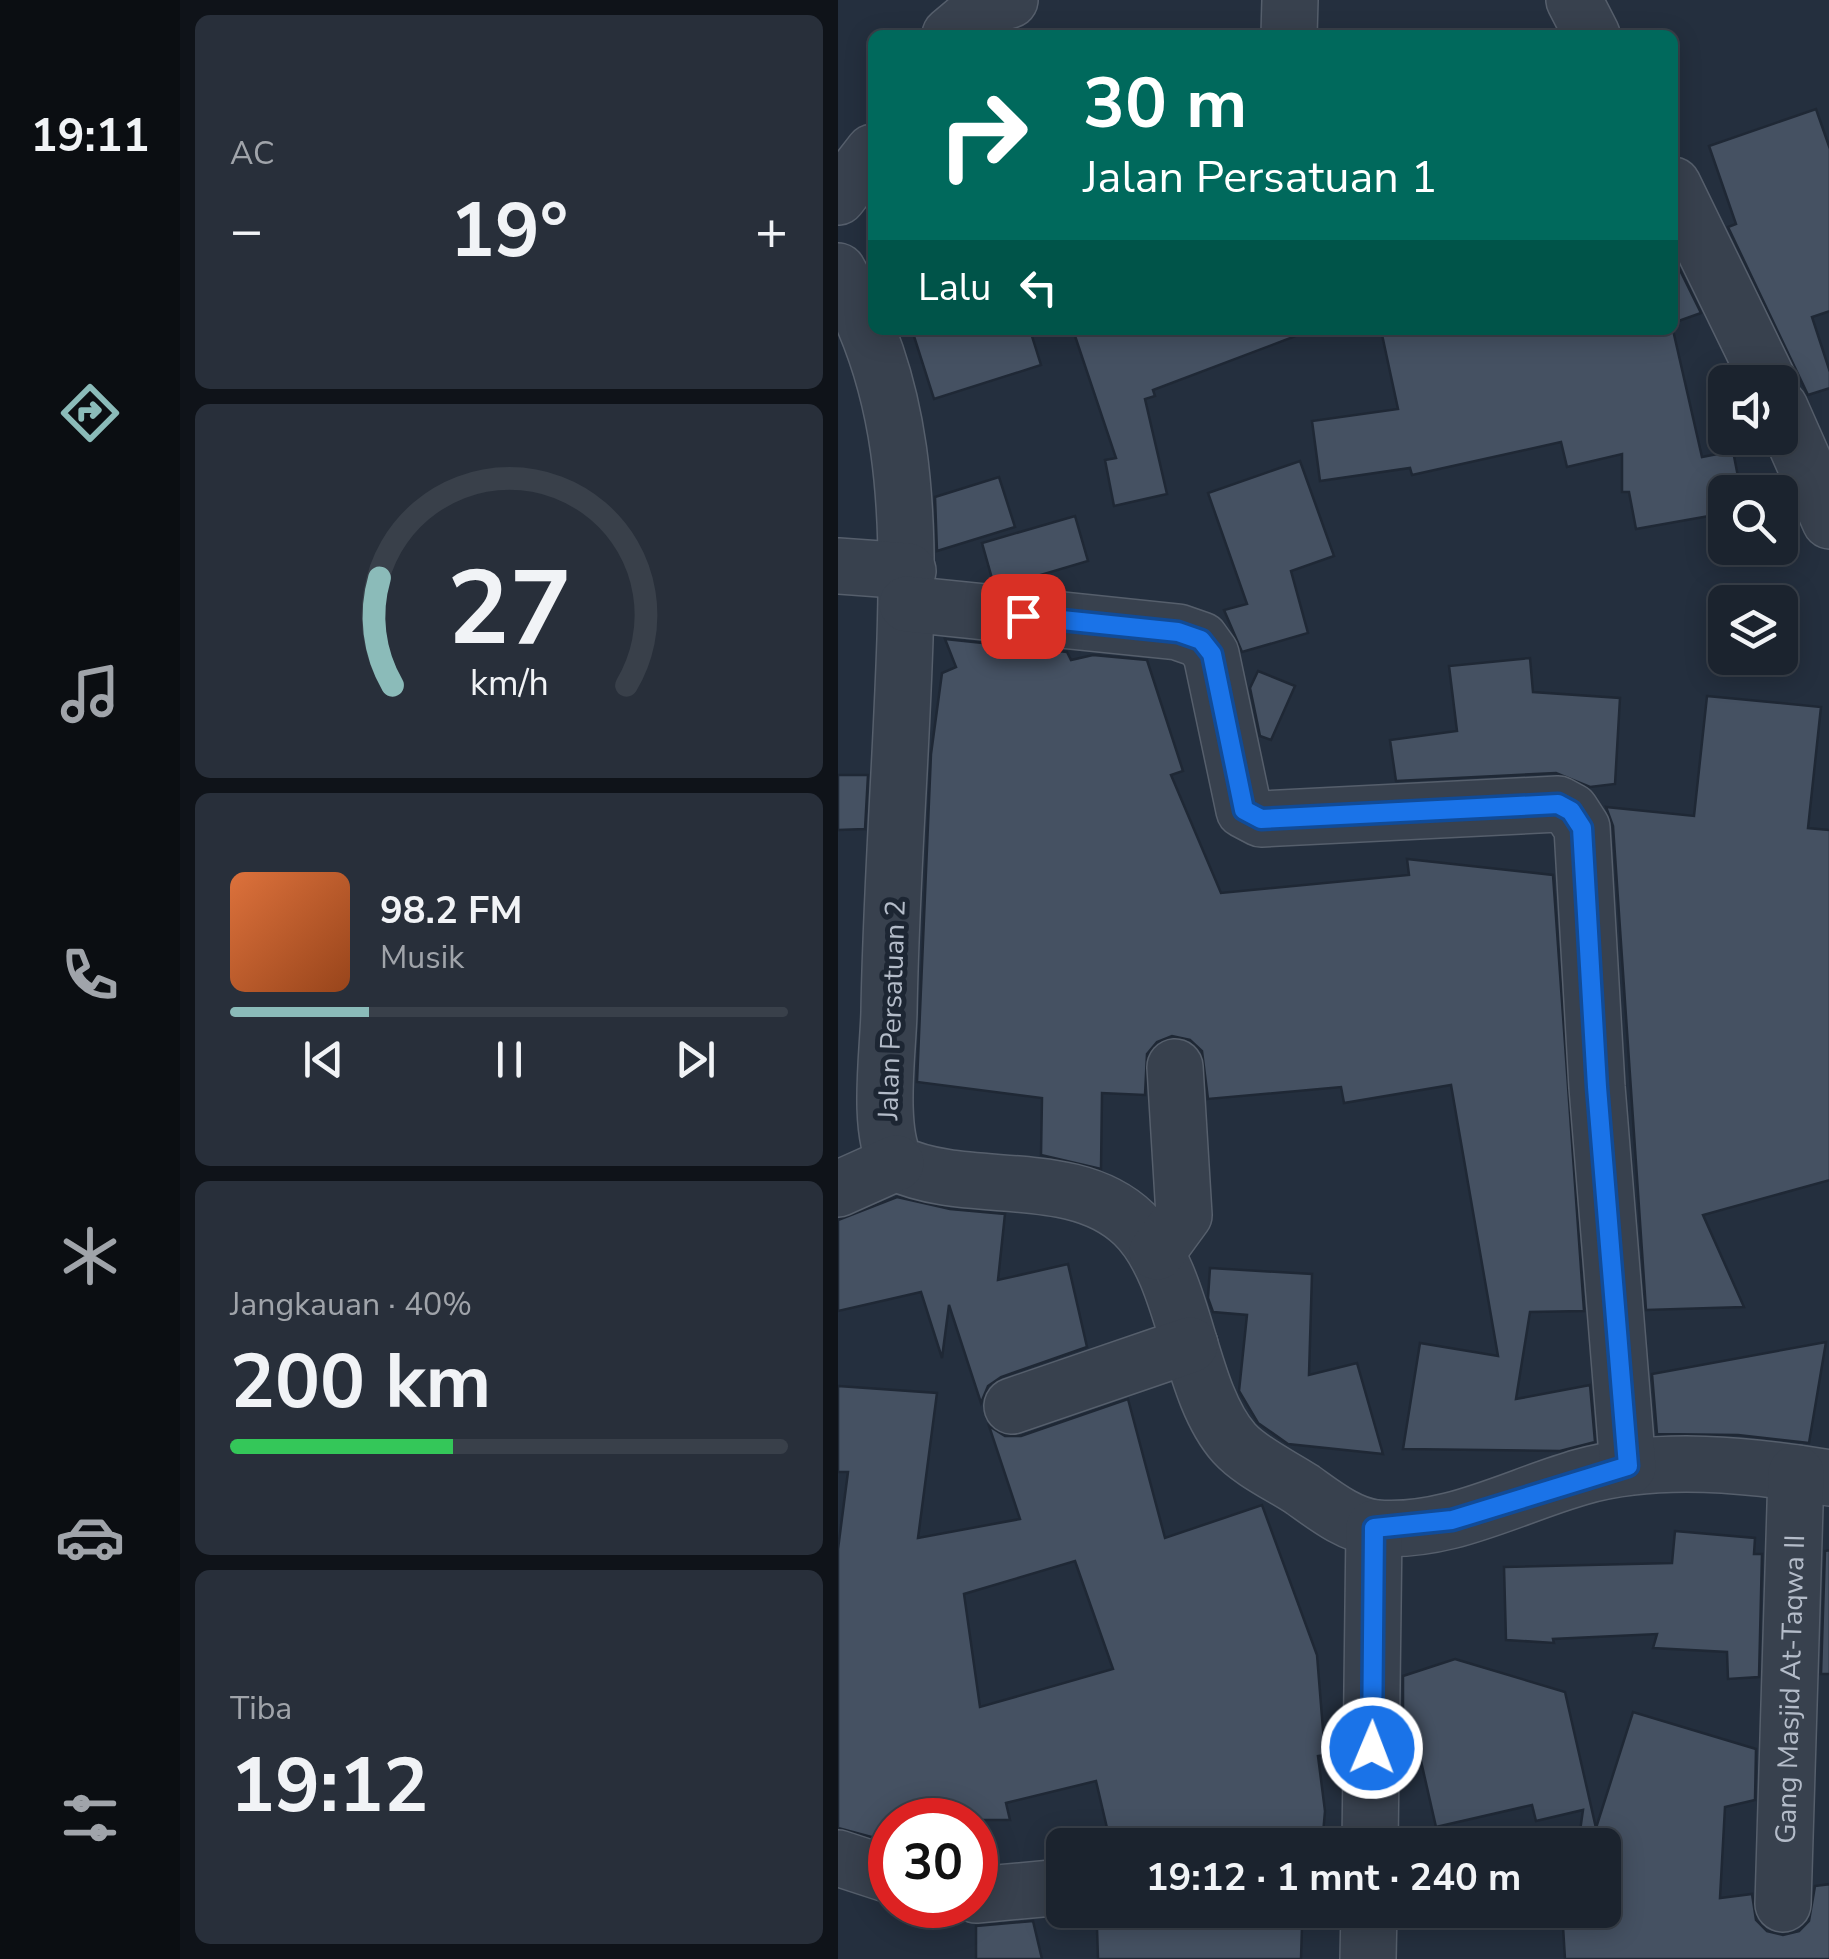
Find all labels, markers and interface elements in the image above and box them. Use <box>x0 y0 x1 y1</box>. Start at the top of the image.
text: 30 m <box>1083 56 1247 152</box>
icon: right <box>918 70 1048 200</box>
text: 19:11 <box>30 106 150 167</box>
text: AC <box>230 132 274 175</box>
text: Jalan Persatuan 1 <box>1083 147 1438 208</box>
text: 19° <box>450 180 568 282</box>
text: − <box>230 193 263 268</box>
text: + <box>755 193 788 268</box>
icon: left <box>1011 260 1066 315</box>
text: Lalu <box>918 262 991 313</box>
map controls <box>1708 365 1798 675</box>
button: sound <box>1708 365 1798 455</box>
icon: directions <box>55 378 125 448</box>
button: search <box>1708 475 1798 565</box>
text: 27 <box>447 538 571 680</box>
pin <box>981 574 1066 659</box>
button: layers <box>1708 585 1798 675</box>
icon: arrive <box>996 589 1051 644</box>
icon: music <box>55 659 125 729</box>
text: km/h <box>470 659 548 708</box>
text: 98.2 FM <box>380 885 522 936</box>
street label: Jalan Persatuan 2 <box>869 899 915 1122</box>
text: Musik <box>380 936 464 979</box>
icon: phone <box>55 940 125 1010</box>
icon: previous <box>296 1032 351 1087</box>
icon: pause <box>482 1032 537 1087</box>
icon: next <box>668 1032 723 1087</box>
icon: climate <box>55 1221 125 1291</box>
text: Jangkauan · 40% <box>230 1283 472 1326</box>
text: 200 km <box>230 1331 491 1433</box>
icon: car <box>55 1502 125 1572</box>
street label: Gang Masjid At-Taqwa II <box>1767 1534 1814 1844</box>
text: Tiba <box>230 1687 292 1730</box>
position arrow <box>1320 1696 1424 1800</box>
text: 19:12 <box>230 1735 429 1837</box>
icon: filters <box>55 1783 125 1853</box>
speed limit sign: 30 <box>868 1798 998 1928</box>
text: 19:12 · 1 mnt · 240 m <box>1146 1852 1521 1903</box>

